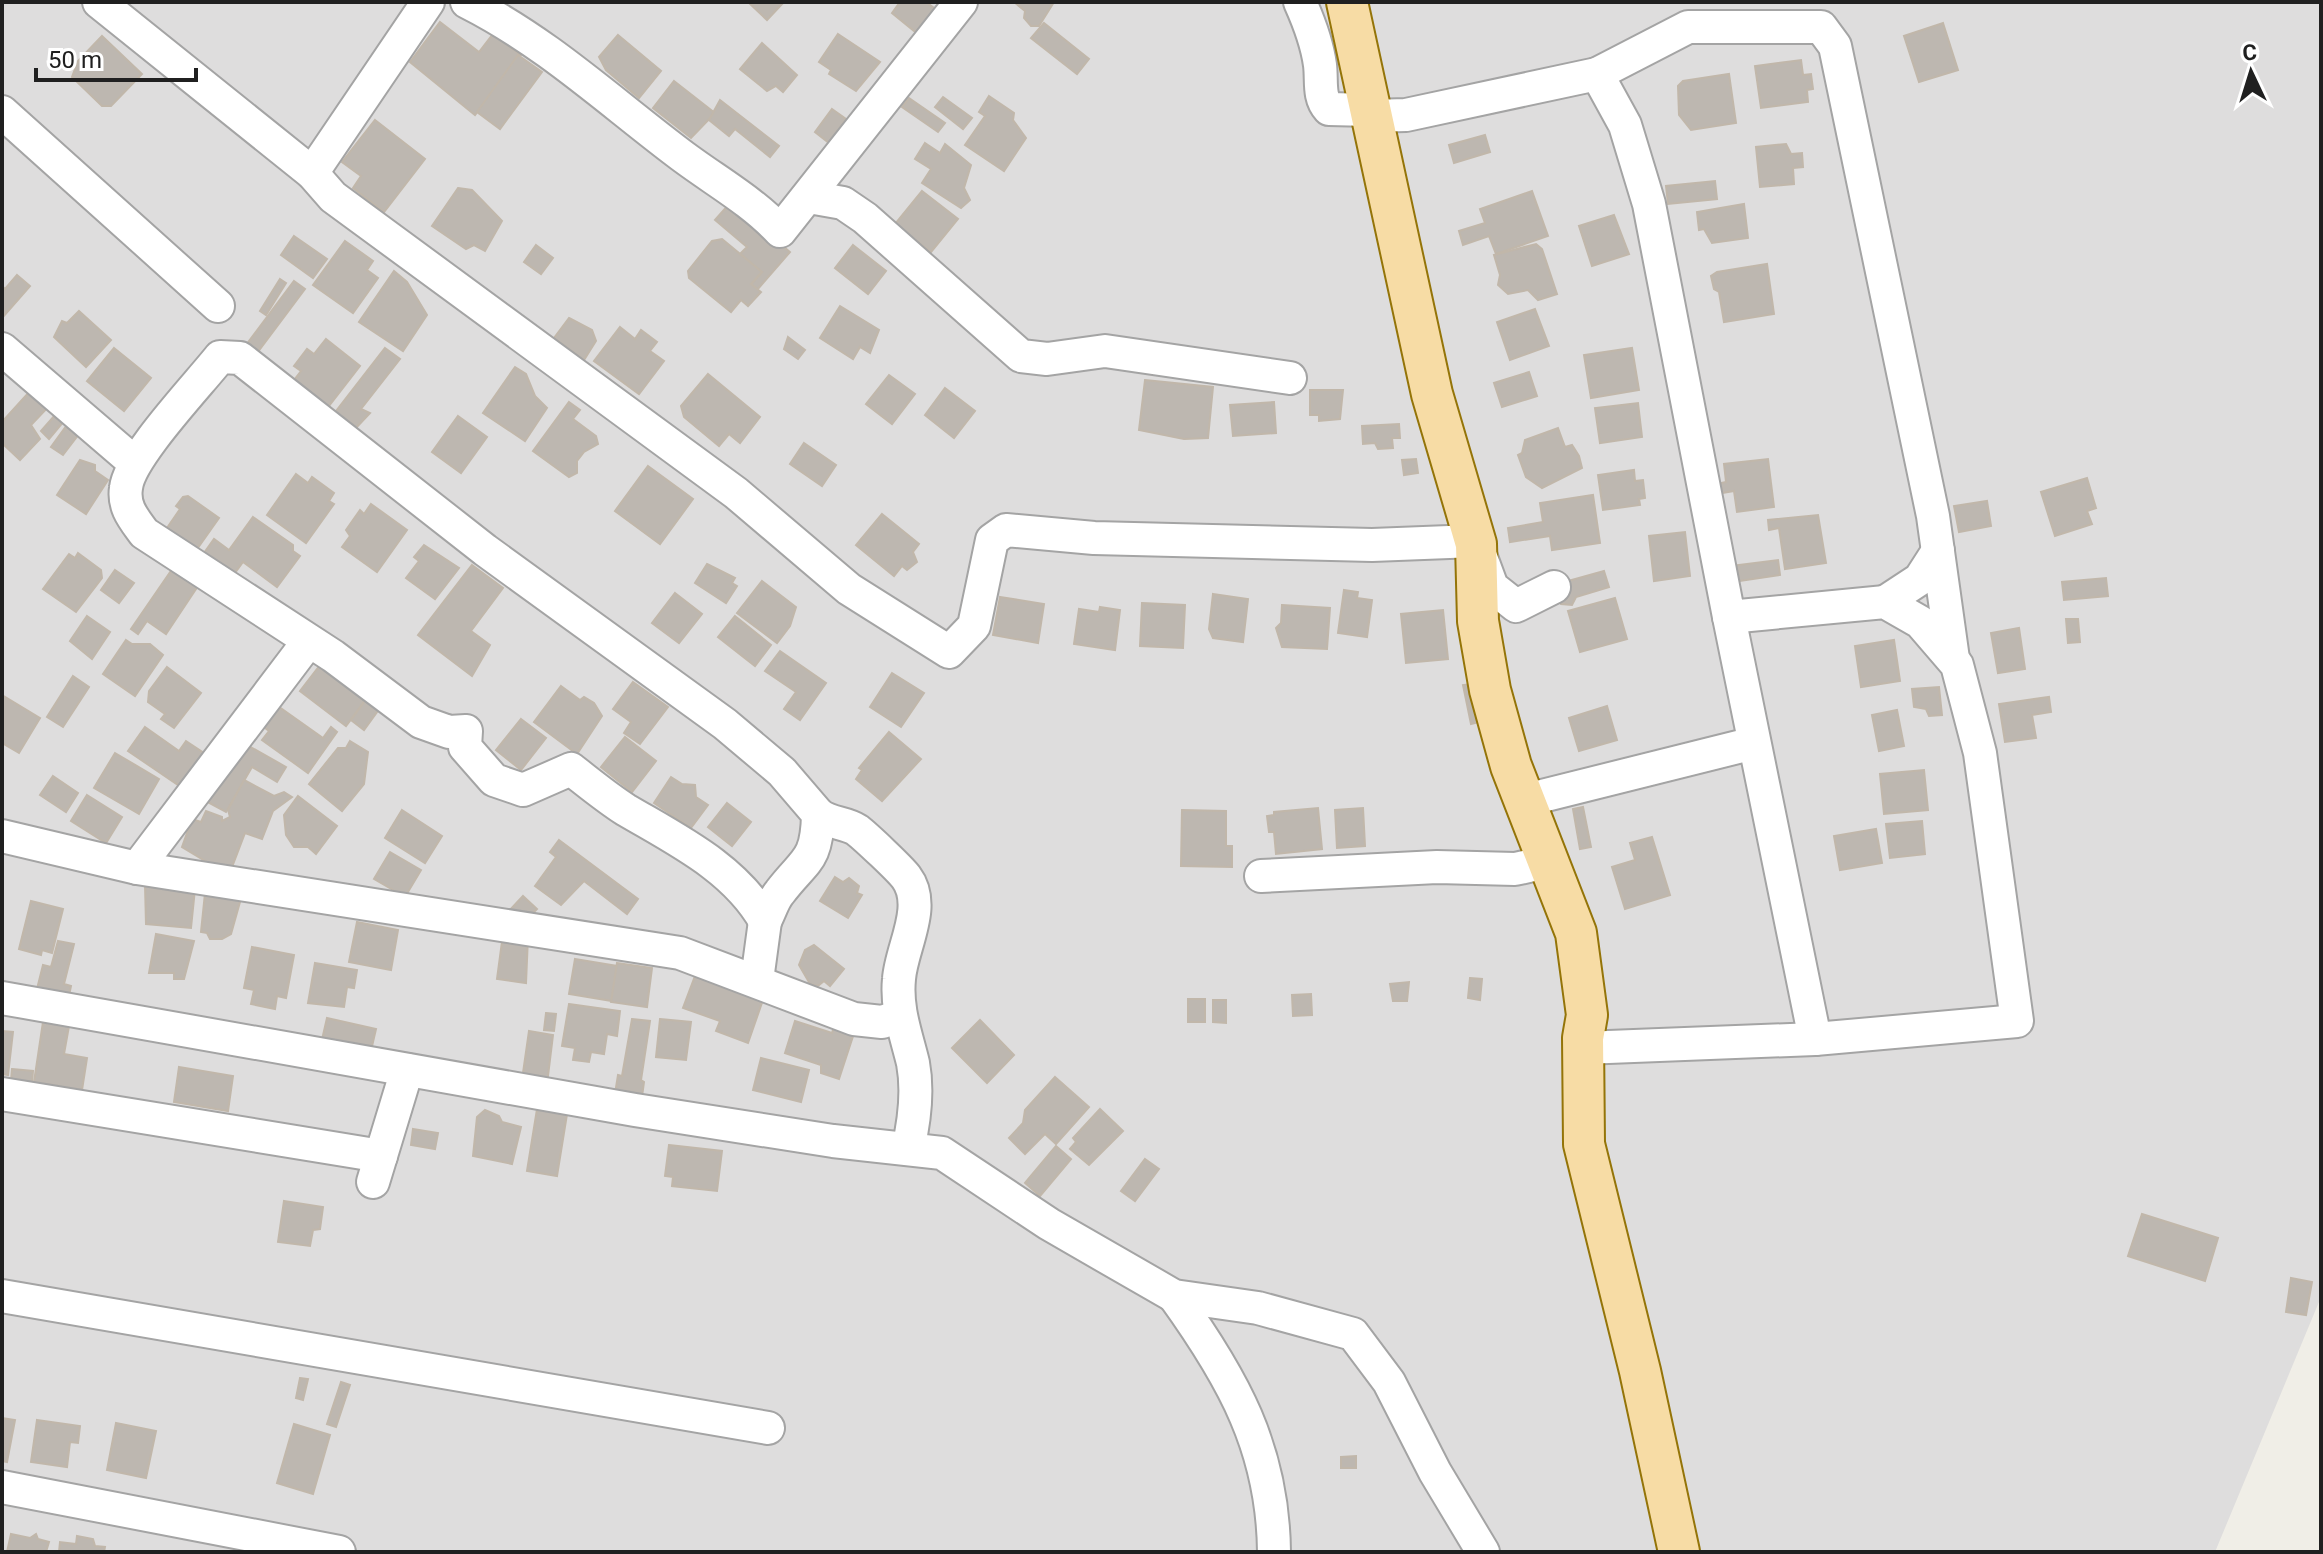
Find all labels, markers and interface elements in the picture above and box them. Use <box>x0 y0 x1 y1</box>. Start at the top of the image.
scale bar <box>36 32 196 82</box>
north arrow <box>2211 32 2291 112</box>
text: С <box>2242 40 2258 66</box>
text: 50 m <box>48 46 102 74</box>

